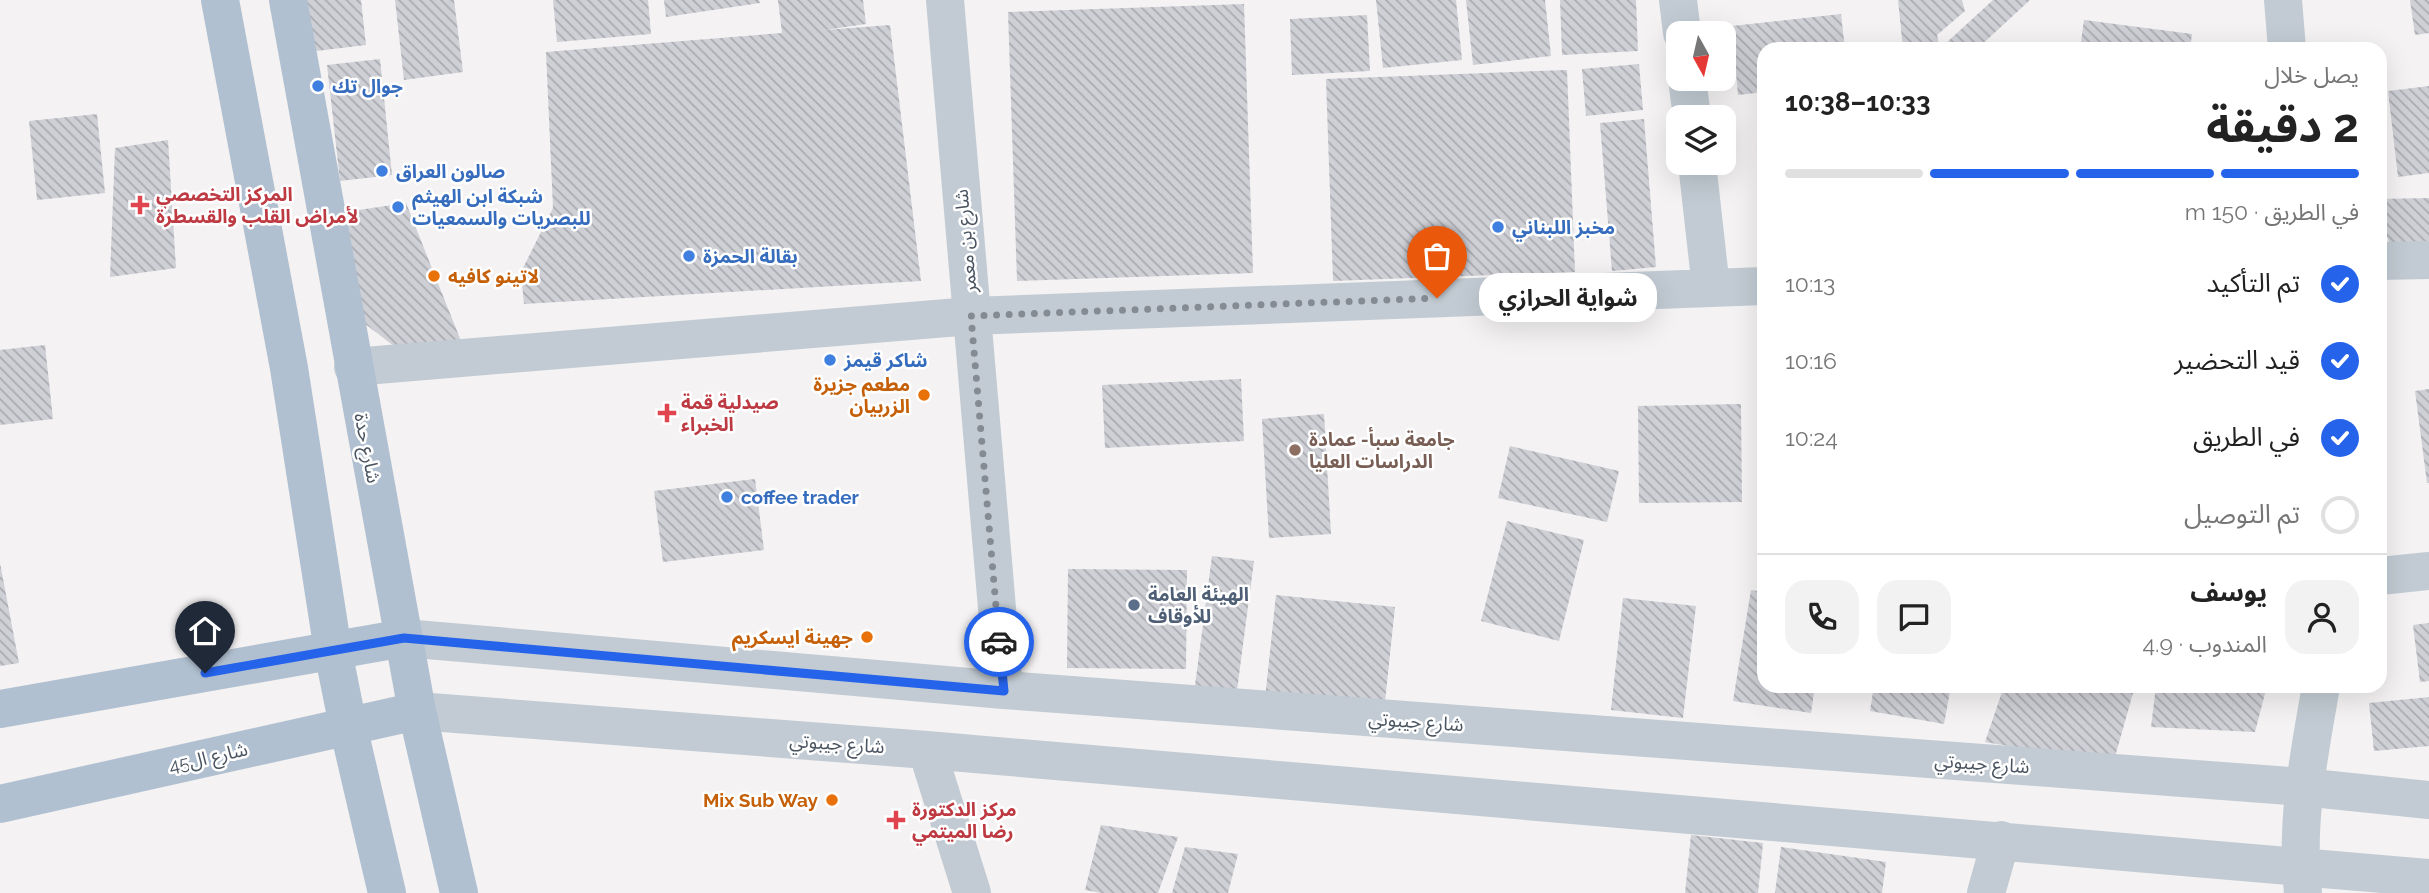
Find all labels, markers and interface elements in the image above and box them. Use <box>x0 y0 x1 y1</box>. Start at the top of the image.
north arrow <box>1666 21 1736 91</box>
map controls <box>1666 21 1736 175</box>
text: يصل خلال <box>2264 61 2359 88</box>
place label: جوال تك <box>332 75 403 98</box>
marker: جوال تك <box>310 78 326 94</box>
text: 10:33–10:38 <box>1785 87 1930 117</box>
text: 2 دقيقة <box>2206 99 2359 153</box>
button: layers <box>1666 105 1736 175</box>
place label: صالون العراق <box>396 160 505 183</box>
marker: صالون العراق <box>374 163 390 179</box>
place label: المركز التخصصي لأمراض القلب والقسطرة <box>156 183 359 228</box>
place label: شبكة ابن الهيثم للبصريات والسمعيات <box>412 185 591 230</box>
street label: شارع بن معمر <box>950 188 984 295</box>
marker: المركز التخصصي لأمراض القلب والقسطرة <box>130 195 150 215</box>
text: في الطريق · 150 m <box>2185 198 2359 225</box>
marker: شبكة ابن الهيثم للبصريات والسمعيات <box>390 199 406 215</box>
place label: مخبز اللبناني <box>1512 216 1615 242</box>
marker: مخبز اللبناني <box>1490 219 1506 235</box>
pin <box>1407 226 1467 298</box>
icon: bag <box>1418 237 1456 275</box>
place label: بقالة الحمزة <box>703 245 798 268</box>
marker: بقالة الحمزة <box>681 248 697 264</box>
place label: لاتينو كافيه <box>448 265 539 287</box>
icon: check <box>2321 265 2359 303</box>
marker: لاتينو كافيه <box>426 268 442 284</box>
text: تم التأكيد <box>2207 268 2300 298</box>
text: 10:13 <box>1785 270 1835 297</box>
callout: شواية الحرازي <box>1479 274 1658 322</box>
text: شواية الحرازي <box>1498 284 1638 311</box>
icon: check <box>2321 342 2359 380</box>
text: قيد التحضير <box>2174 345 2300 375</box>
text: 10:16 <box>1785 347 1837 374</box>
place label: شاكر قيمز <box>843 349 928 372</box>
marker: شاكر قيمز <box>822 352 838 368</box>
place label: مطعم جزيرة الزربيان <box>813 373 910 418</box>
marker: مطعم جزيرة الزربيان <box>916 387 932 403</box>
place label: صيدلية قمة الخبراء <box>681 391 779 436</box>
marker: صيدلية قمة الخبراء <box>659 405 675 421</box>
street label: شارع حدة <box>347 411 386 485</box>
icon: check <box>2321 419 2359 457</box>
text: في الطريق <box>2193 422 2300 452</box>
text: 10:24 <box>1785 424 1838 451</box>
place label: جامعة سبأ- عمادة الدراسات العليا <box>1309 426 1455 473</box>
marker: جامعة سبأ- عمادة الدراسات العليا <box>1287 442 1303 458</box>
place label: coffee trader <box>741 486 860 508</box>
marker: coffee trader <box>719 489 735 505</box>
text: تم التوصيل <box>2184 499 2300 529</box>
text: يوسف <box>2190 577 2267 607</box>
button: phone <box>1785 580 1859 654</box>
button: chat <box>1877 580 1951 654</box>
button: person <box>2285 580 2359 654</box>
place label: الهيئة العامة للأوقاف <box>1148 583 1249 627</box>
marker: الهيئة العامة للأوقاف <box>1126 597 1142 613</box>
pin <box>175 601 235 673</box>
courier <box>964 607 1034 677</box>
icon: home <box>186 612 224 650</box>
icon: car <box>980 623 1018 661</box>
place label: جهينة ايسكريم <box>732 626 853 652</box>
marker: جهينة ايسكريم <box>859 629 875 645</box>
text: المندوب · 4.9 <box>2143 630 2267 657</box>
street label: شارع جيبوتي <box>1367 707 1464 740</box>
street label: شارع جيبوتي <box>788 729 885 762</box>
street label: شارع ال45 <box>166 737 250 780</box>
street label: شارع جيبوتي <box>1933 749 2030 782</box>
place label: Mix Sub Way <box>703 789 819 811</box>
marker: Mix Sub Way <box>824 792 840 808</box>
place label: مركز الدكتورة رضا الميتمي <box>912 798 1017 846</box>
marker: مركز الدكتورة رضا الميتمي <box>886 810 906 830</box>

